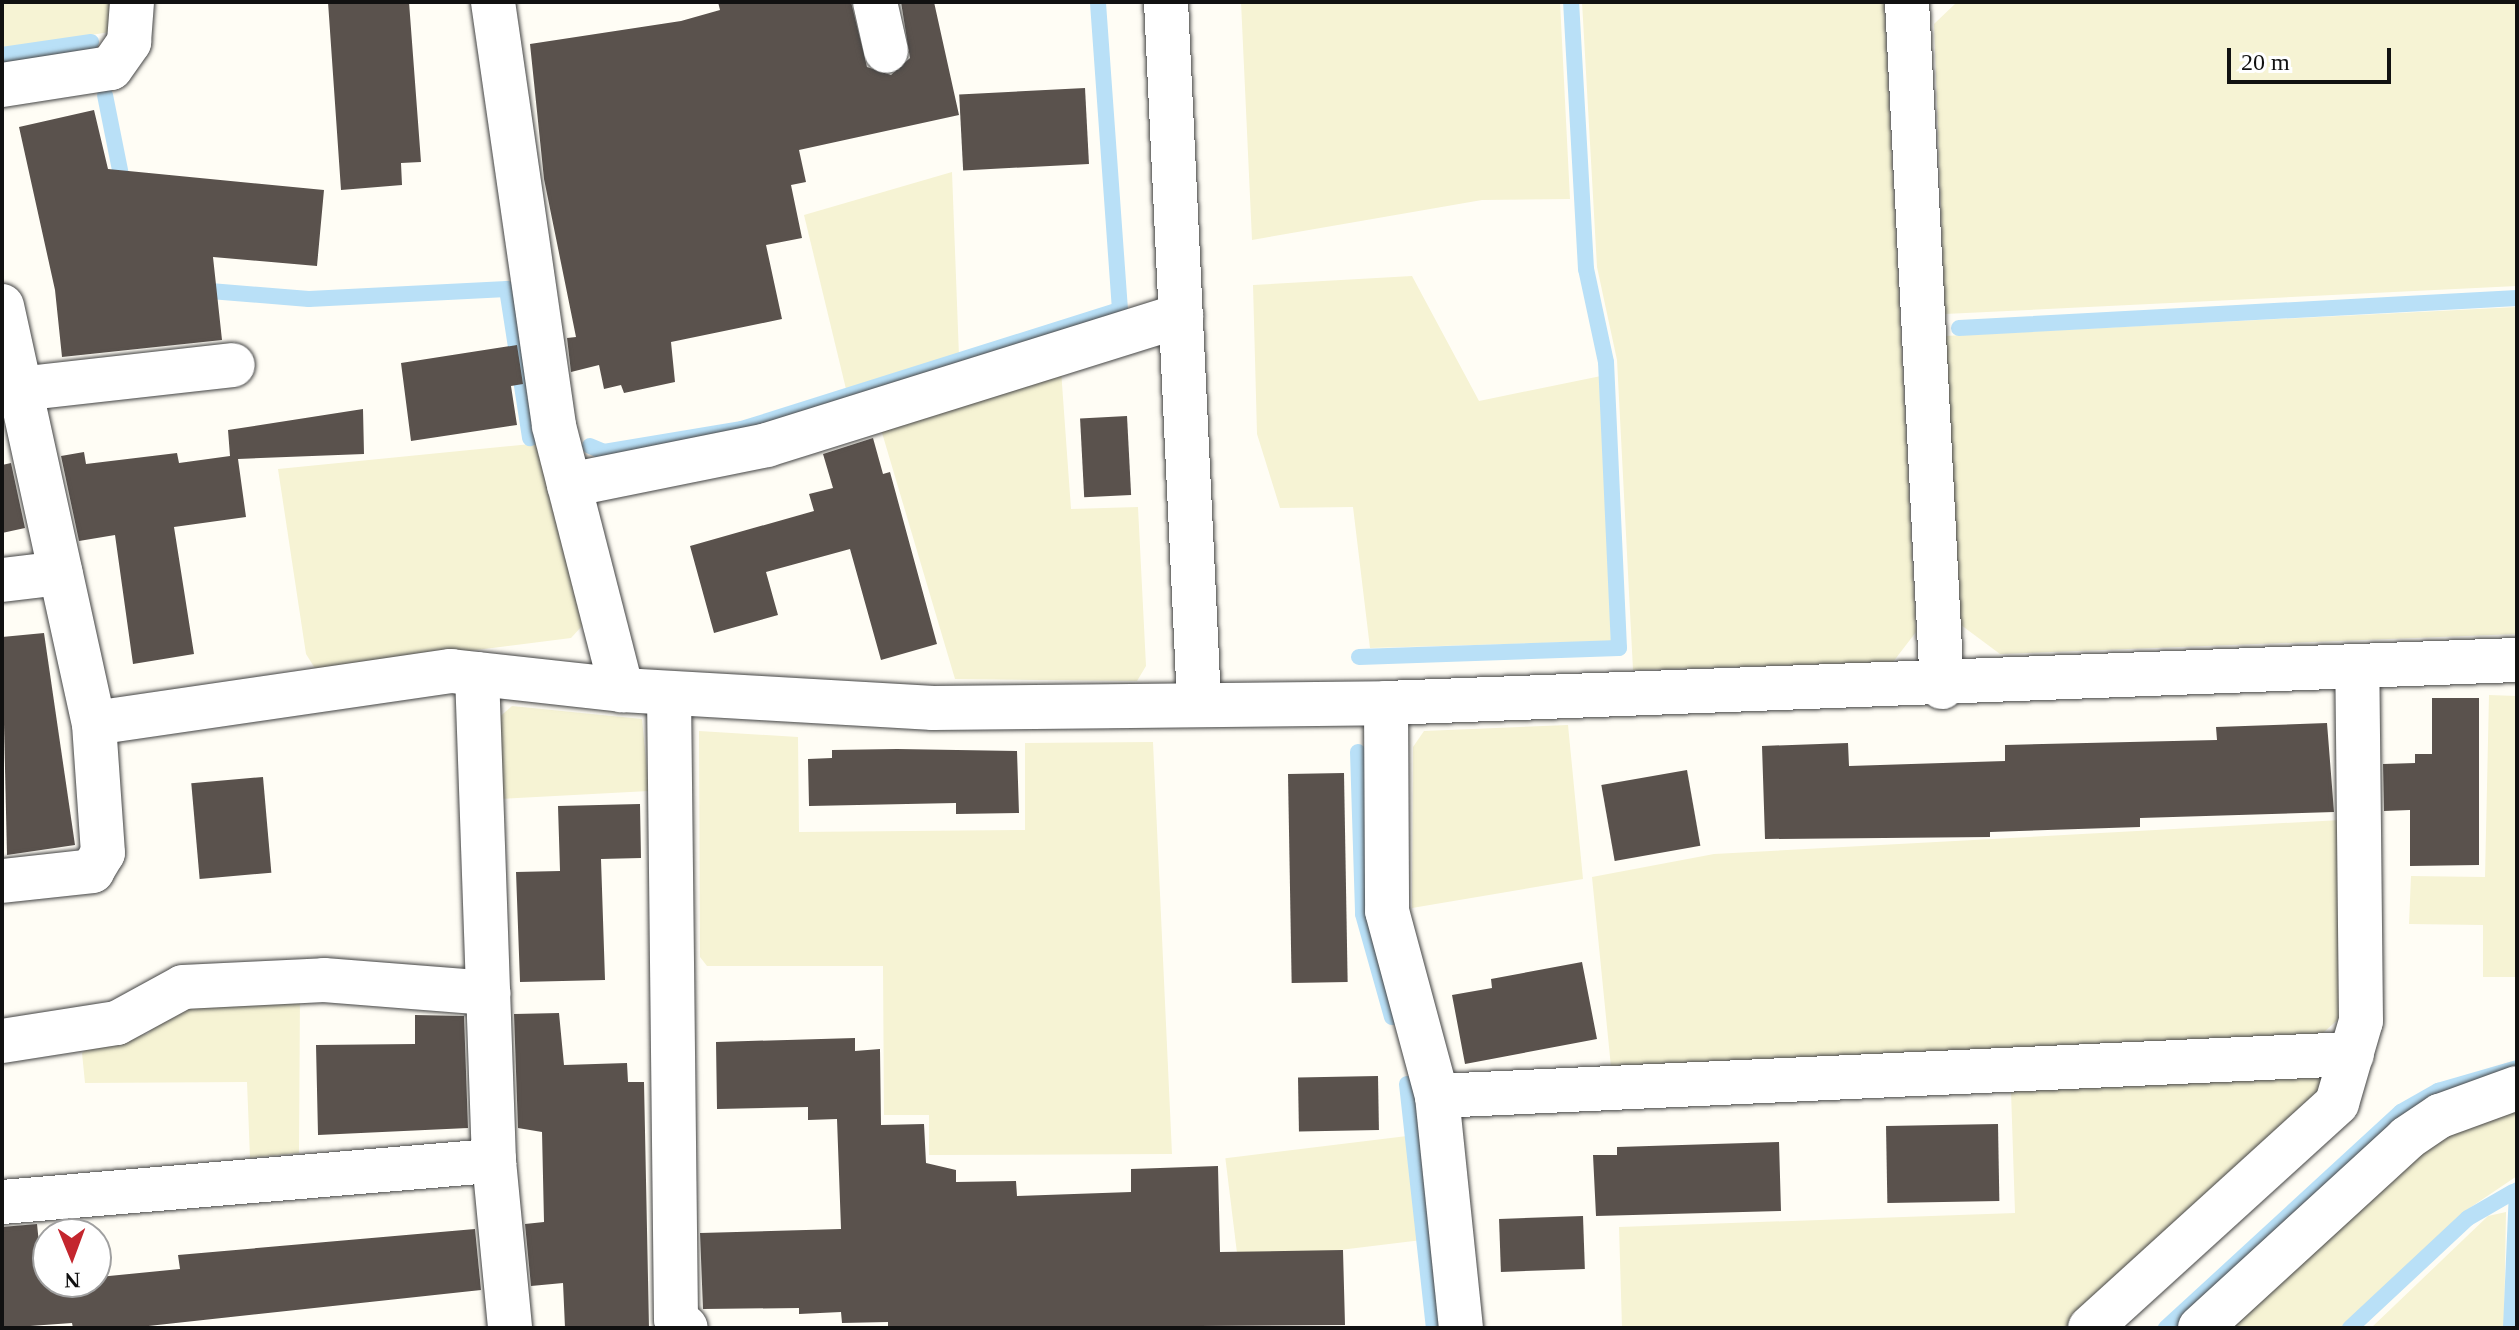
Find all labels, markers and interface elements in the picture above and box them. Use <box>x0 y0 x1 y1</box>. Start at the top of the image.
scale bar <box>2231 32 2395 82</box>
text: 20 m <box>2241 49 2290 75</box>
north arrow <box>32 1218 112 1298</box>
text: N <box>64 1268 81 1293</box>

